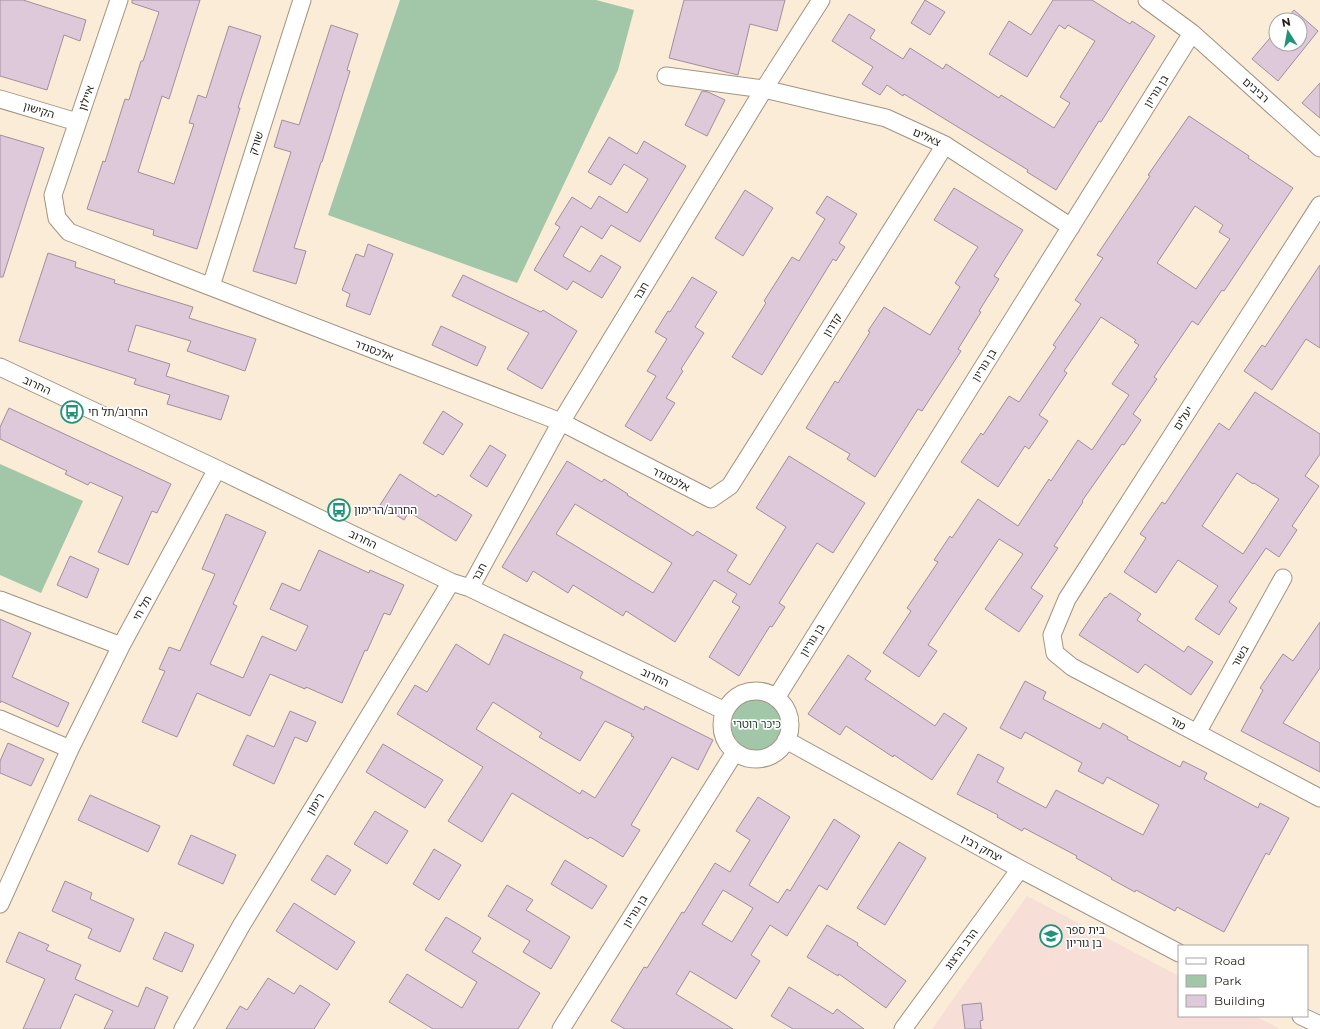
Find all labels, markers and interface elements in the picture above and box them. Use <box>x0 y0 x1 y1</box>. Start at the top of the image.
north arrow <box>1268 12 1308 52</box>
text: N <box>1280 14 1292 30</box>
street label: בן גוריון <box>1141 72 1171 110</box>
street label: רביבים <box>1240 74 1272 106</box>
street label: איילון <box>75 83 97 113</box>
street label: הקישון <box>22 99 56 121</box>
street label: צאלים <box>911 125 943 149</box>
street label: שורק <box>246 129 266 157</box>
street label: חבר <box>630 279 652 303</box>
street label: קדרון <box>819 311 845 339</box>
street label: אלכסנדר <box>353 336 395 364</box>
street label: בן גוריון <box>969 346 999 384</box>
street label: החרוב <box>21 372 53 398</box>
bus stop icon: החרוב/תל חי <box>59 399 85 425</box>
street label: יעלים <box>1170 403 1196 433</box>
place label: החרוב/תל חי <box>88 405 148 419</box>
street label: אלכסנדר <box>650 464 692 494</box>
bus stop icon: החרוב/הרימון <box>326 497 352 523</box>
place label: החרוב/הרימון <box>354 503 417 517</box>
street label: החרוב <box>347 526 379 552</box>
street label: חבר <box>468 560 490 584</box>
street label: תל חי <box>129 593 155 623</box>
street label: בן גוריון <box>797 621 827 659</box>
street label: בשור <box>1228 642 1252 670</box>
street label: החרוב <box>639 664 671 690</box>
street label: מור <box>1168 713 1188 733</box>
park label: כיכר רוטרי <box>733 717 781 731</box>
street label: רימון <box>303 790 327 818</box>
street label: יצחק רבין <box>959 831 1005 865</box>
street label: בן גוריון <box>620 892 650 930</box>
school or university icon: בית ספר בן גוריון <box>1038 923 1064 949</box>
place label: בית ספר בן גוריון <box>1066 923 1105 950</box>
street label: הרב הרצוג <box>941 926 981 972</box>
legend <box>1178 945 1308 1017</box>
text: Road <box>1214 953 1245 968</box>
text: Park <box>1214 973 1242 988</box>
text: Building <box>1214 993 1265 1008</box>

